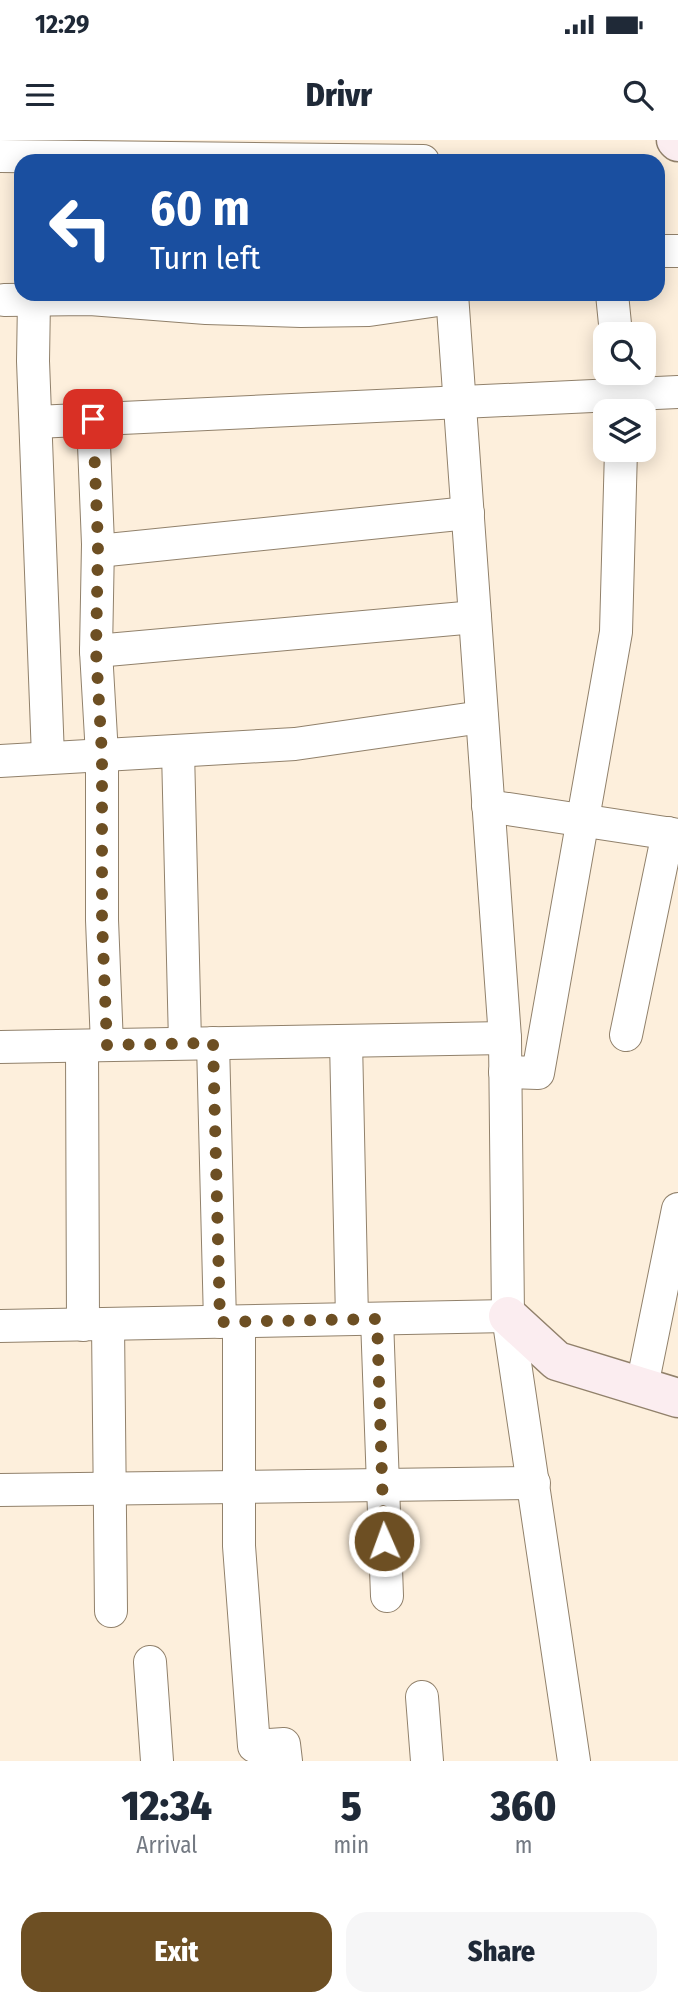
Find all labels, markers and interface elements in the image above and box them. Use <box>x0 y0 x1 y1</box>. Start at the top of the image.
text: 12:29 <box>35 9 89 40</box>
icon: menu <box>21 76 59 114</box>
text: Drivr <box>306 76 372 114</box>
icon: search <box>619 76 657 114</box>
text: 60 m <box>150 179 250 238</box>
icon: left <box>35 182 126 273</box>
text: Turn left <box>150 239 260 277</box>
map controls <box>593 322 656 462</box>
button: search <box>593 322 656 385</box>
pin <box>63 389 123 449</box>
button: layers <box>593 399 656 462</box>
icon: arrive <box>74 400 112 438</box>
position arrow <box>347 1504 421 1578</box>
text: 12:34 <box>122 1781 212 1831</box>
text: 5 <box>341 1781 362 1831</box>
text: 360 <box>491 1781 556 1831</box>
text: Arrival <box>136 1831 197 1859</box>
text: min <box>334 1831 369 1859</box>
text: m <box>515 1831 532 1859</box>
button: Exit <box>21 1912 332 1992</box>
button: Share <box>346 1912 657 1992</box>

